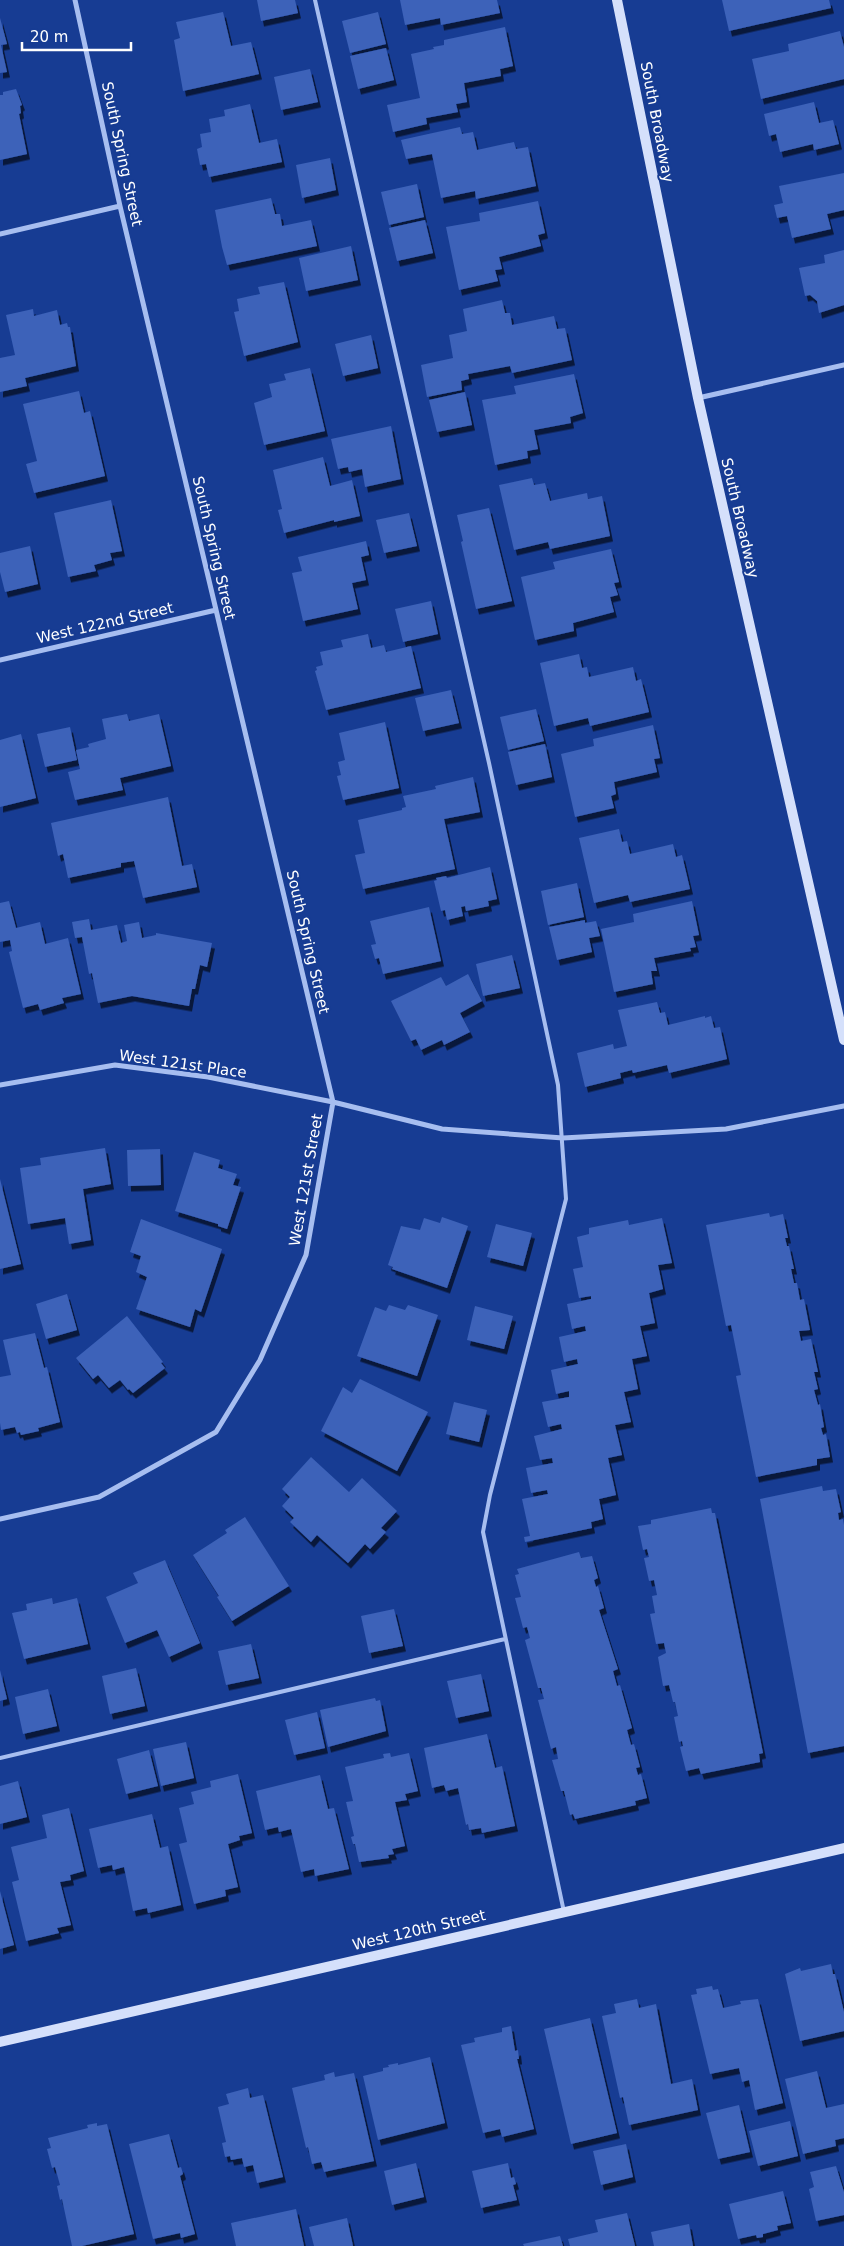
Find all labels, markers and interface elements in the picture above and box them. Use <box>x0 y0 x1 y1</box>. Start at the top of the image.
scale bar <box>22 20 131 52</box>
text: 20 m <box>30 28 68 46</box>
street label: South Broadway <box>636 60 678 184</box>
street label: South Spring Street <box>98 80 146 228</box>
street label: South Broadway <box>717 456 763 580</box>
street label: South Spring Street <box>189 474 239 622</box>
street label: West 122nd Street <box>35 598 175 647</box>
street label: South Spring Street <box>283 868 333 1016</box>
street label: West 121st Place <box>118 1046 248 1082</box>
street label: West 121st Street <box>285 1112 327 1248</box>
street label: West 120th Street <box>351 1906 487 1954</box>

